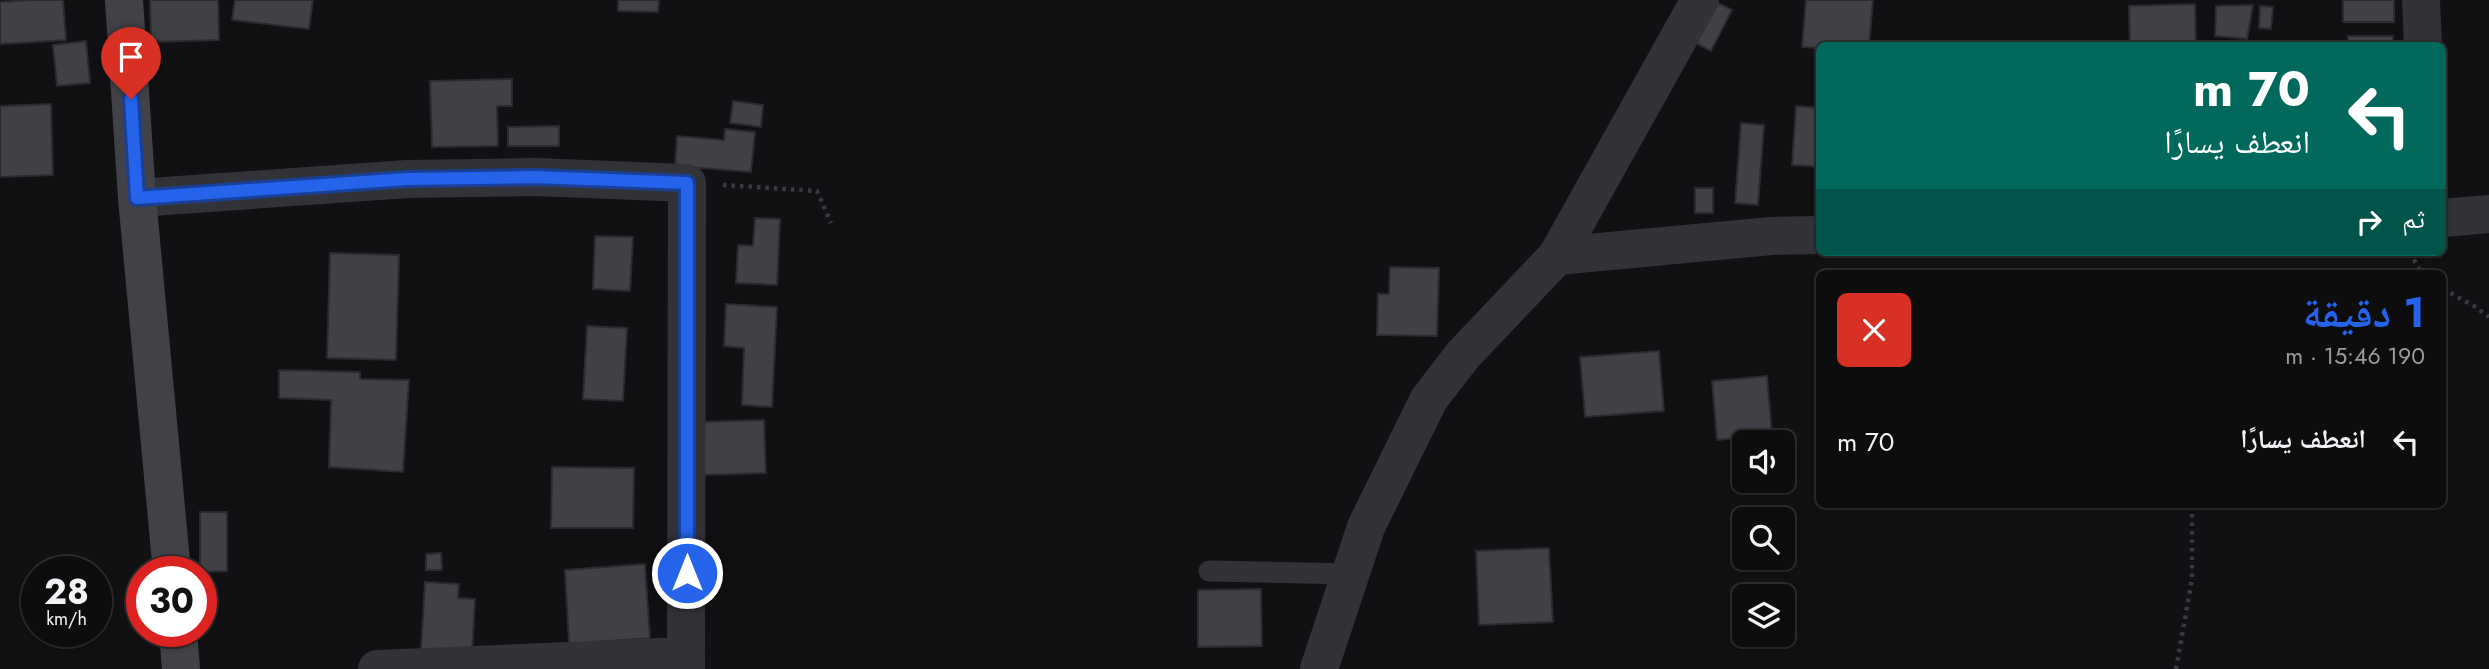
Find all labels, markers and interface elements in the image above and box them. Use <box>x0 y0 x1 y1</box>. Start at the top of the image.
pin <box>101 27 161 99</box>
icon: arrive <box>112 38 150 76</box>
text: 70 m <box>2193 54 2310 124</box>
icon: left <box>2334 70 2425 161</box>
text: انعطف يسارًا <box>2164 119 2310 165</box>
text: ثم <box>2402 200 2425 238</box>
icon: right <box>2350 203 2388 241</box>
text: 1 دقيقة <box>2303 282 2425 343</box>
button: close <box>1837 293 1911 367</box>
text: 190 m · 15:46 <box>2285 339 2425 373</box>
text: انعطف يسارًا <box>2240 420 2366 458</box>
text: 70 m <box>1837 423 1894 461</box>
icon: left <box>2387 423 2425 461</box>
map controls <box>1732 430 1795 647</box>
button: sound <box>1732 430 1795 493</box>
button: search <box>1732 507 1795 570</box>
position arrow <box>650 536 724 610</box>
speed limit sign: 30 <box>126 556 217 647</box>
text: 28 <box>44 567 89 617</box>
button: layers <box>1732 584 1795 647</box>
text: km/h <box>46 606 87 632</box>

